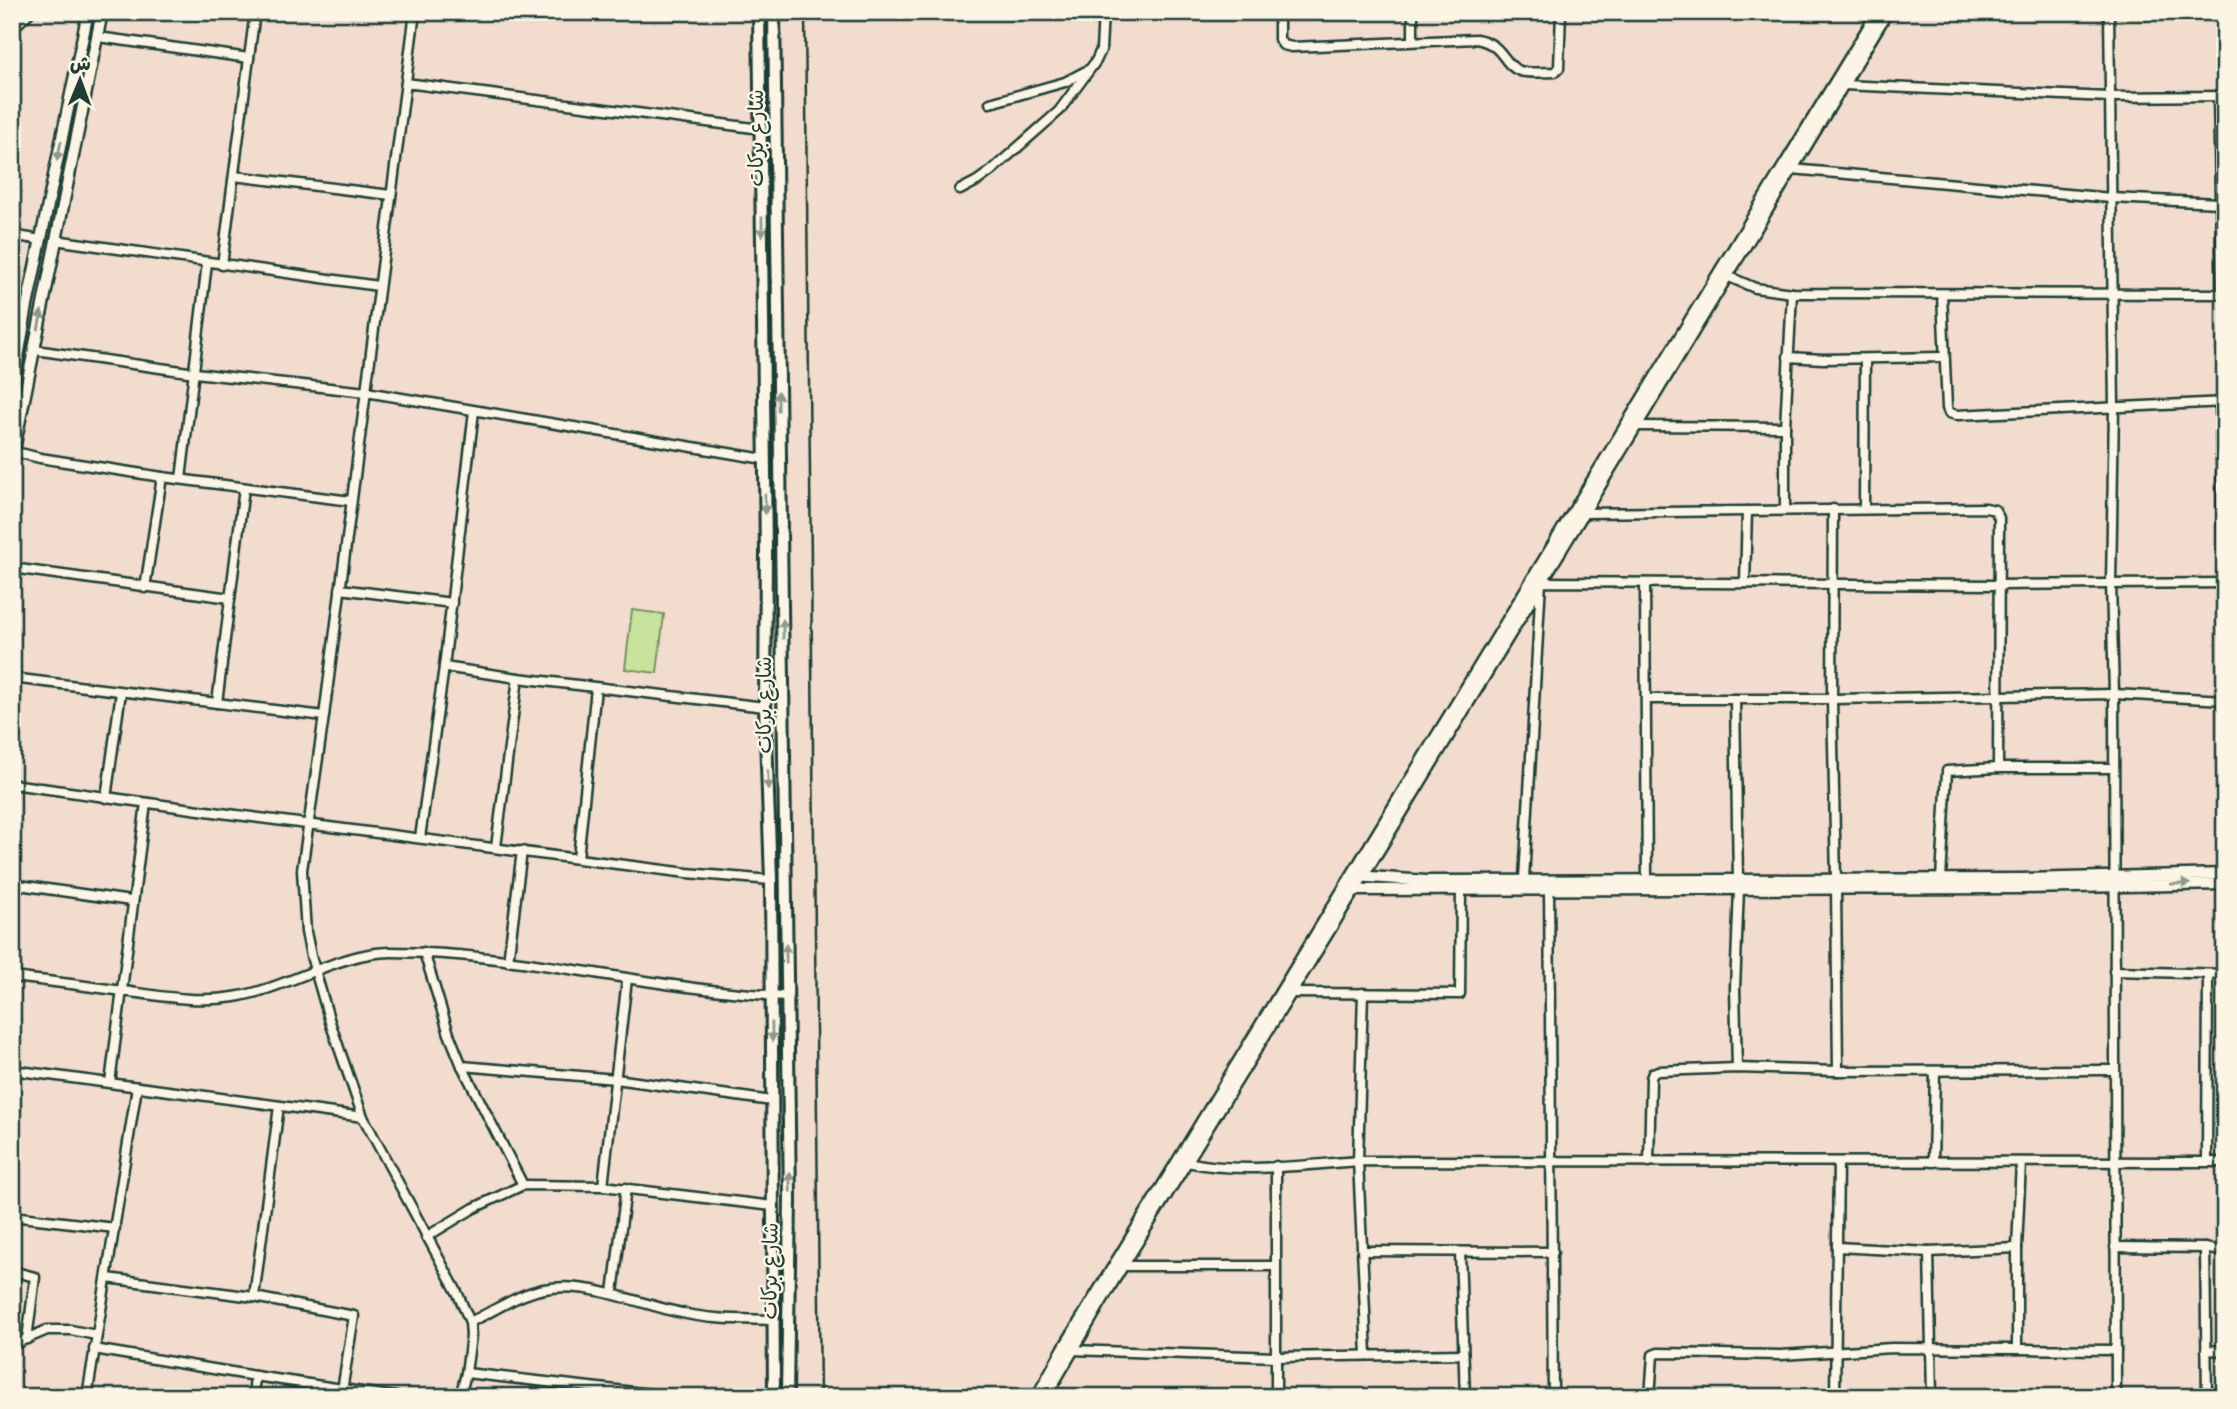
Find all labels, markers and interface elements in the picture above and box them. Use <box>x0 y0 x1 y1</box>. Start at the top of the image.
north arrow <box>46 46 116 116</box>
text: ش <box>70 50 91 75</box>
street label: شارع بركات <box>741 89 771 187</box>
one-way arrow <box>53 140 64 162</box>
one-way arrow <box>756 217 768 239</box>
one-way arrow <box>35 309 46 331</box>
one-way arrow <box>772 390 784 412</box>
one-way arrow <box>759 493 771 515</box>
one-way arrow <box>777 617 789 639</box>
street label: شارع بركات <box>749 656 779 754</box>
one-way arrow <box>762 770 773 792</box>
one-way arrow <box>2169 879 2191 890</box>
one-way arrow <box>781 943 792 965</box>
one-way arrow <box>766 1022 778 1044</box>
one-way arrow <box>784 1170 795 1192</box>
street label: شارع بركات <box>754 1222 786 1320</box>

